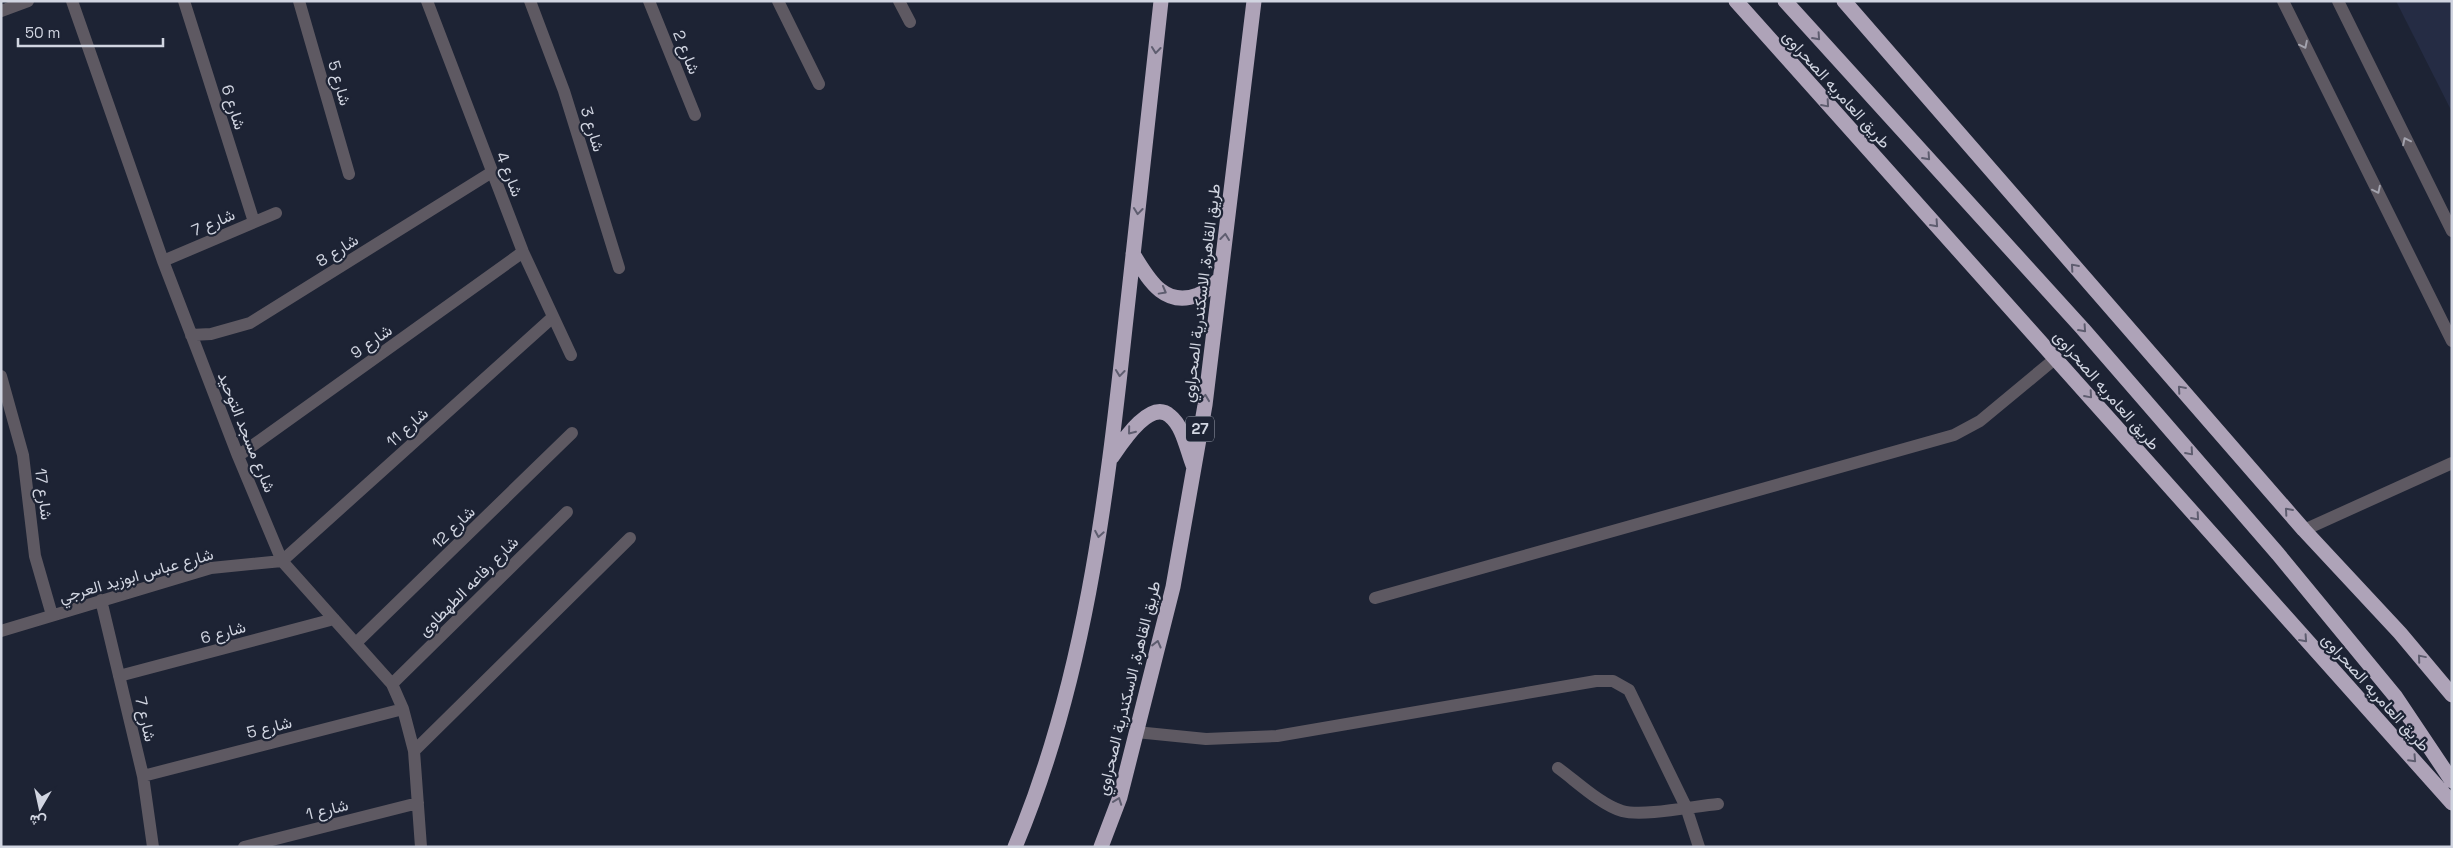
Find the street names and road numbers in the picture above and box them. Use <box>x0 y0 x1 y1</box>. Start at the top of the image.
street label: طريق العامريه الصحراوى <box>1778 26 1895 153</box>
street label: شارع 2 <box>667 27 705 78</box>
street label: شارع 5 <box>322 58 356 108</box>
street label: شارع 6 <box>215 82 251 133</box>
street label: شارع 3 <box>575 104 609 154</box>
street label: شارع 4 <box>490 149 528 200</box>
street label: طريق القاهرة, الاسكندرية الصحراوي <box>1178 183 1228 404</box>
street label: شارع 7 <box>188 204 239 242</box>
street label: شارع 8 <box>312 229 363 272</box>
street label: شارع 9 <box>346 320 397 364</box>
street label: طريق العامريه الصحراوى <box>2049 326 2164 455</box>
street label: شارع مسجد التوحيد <box>212 369 280 496</box>
street label: شارع 11 <box>382 403 433 453</box>
road number: 27 <box>1186 416 1214 442</box>
street label: شارع 17 <box>29 467 57 521</box>
street label: شارع 12 <box>427 502 480 554</box>
street label: شارع رفاعه الطهطاوى <box>414 532 524 642</box>
street label: شارع عباس ابوزيد العرجي <box>57 543 217 610</box>
street label: طريق القاهرة, الاسكندرية الصحراوي <box>1092 579 1168 798</box>
street label: شارع 6 <box>198 616 248 650</box>
street label: طريق العامريه الصحراوى <box>2317 629 2434 756</box>
street label: شارع 7 <box>129 695 161 744</box>
street label: شارع 5 <box>244 712 294 744</box>
street label: شارع 1 <box>304 794 351 826</box>

